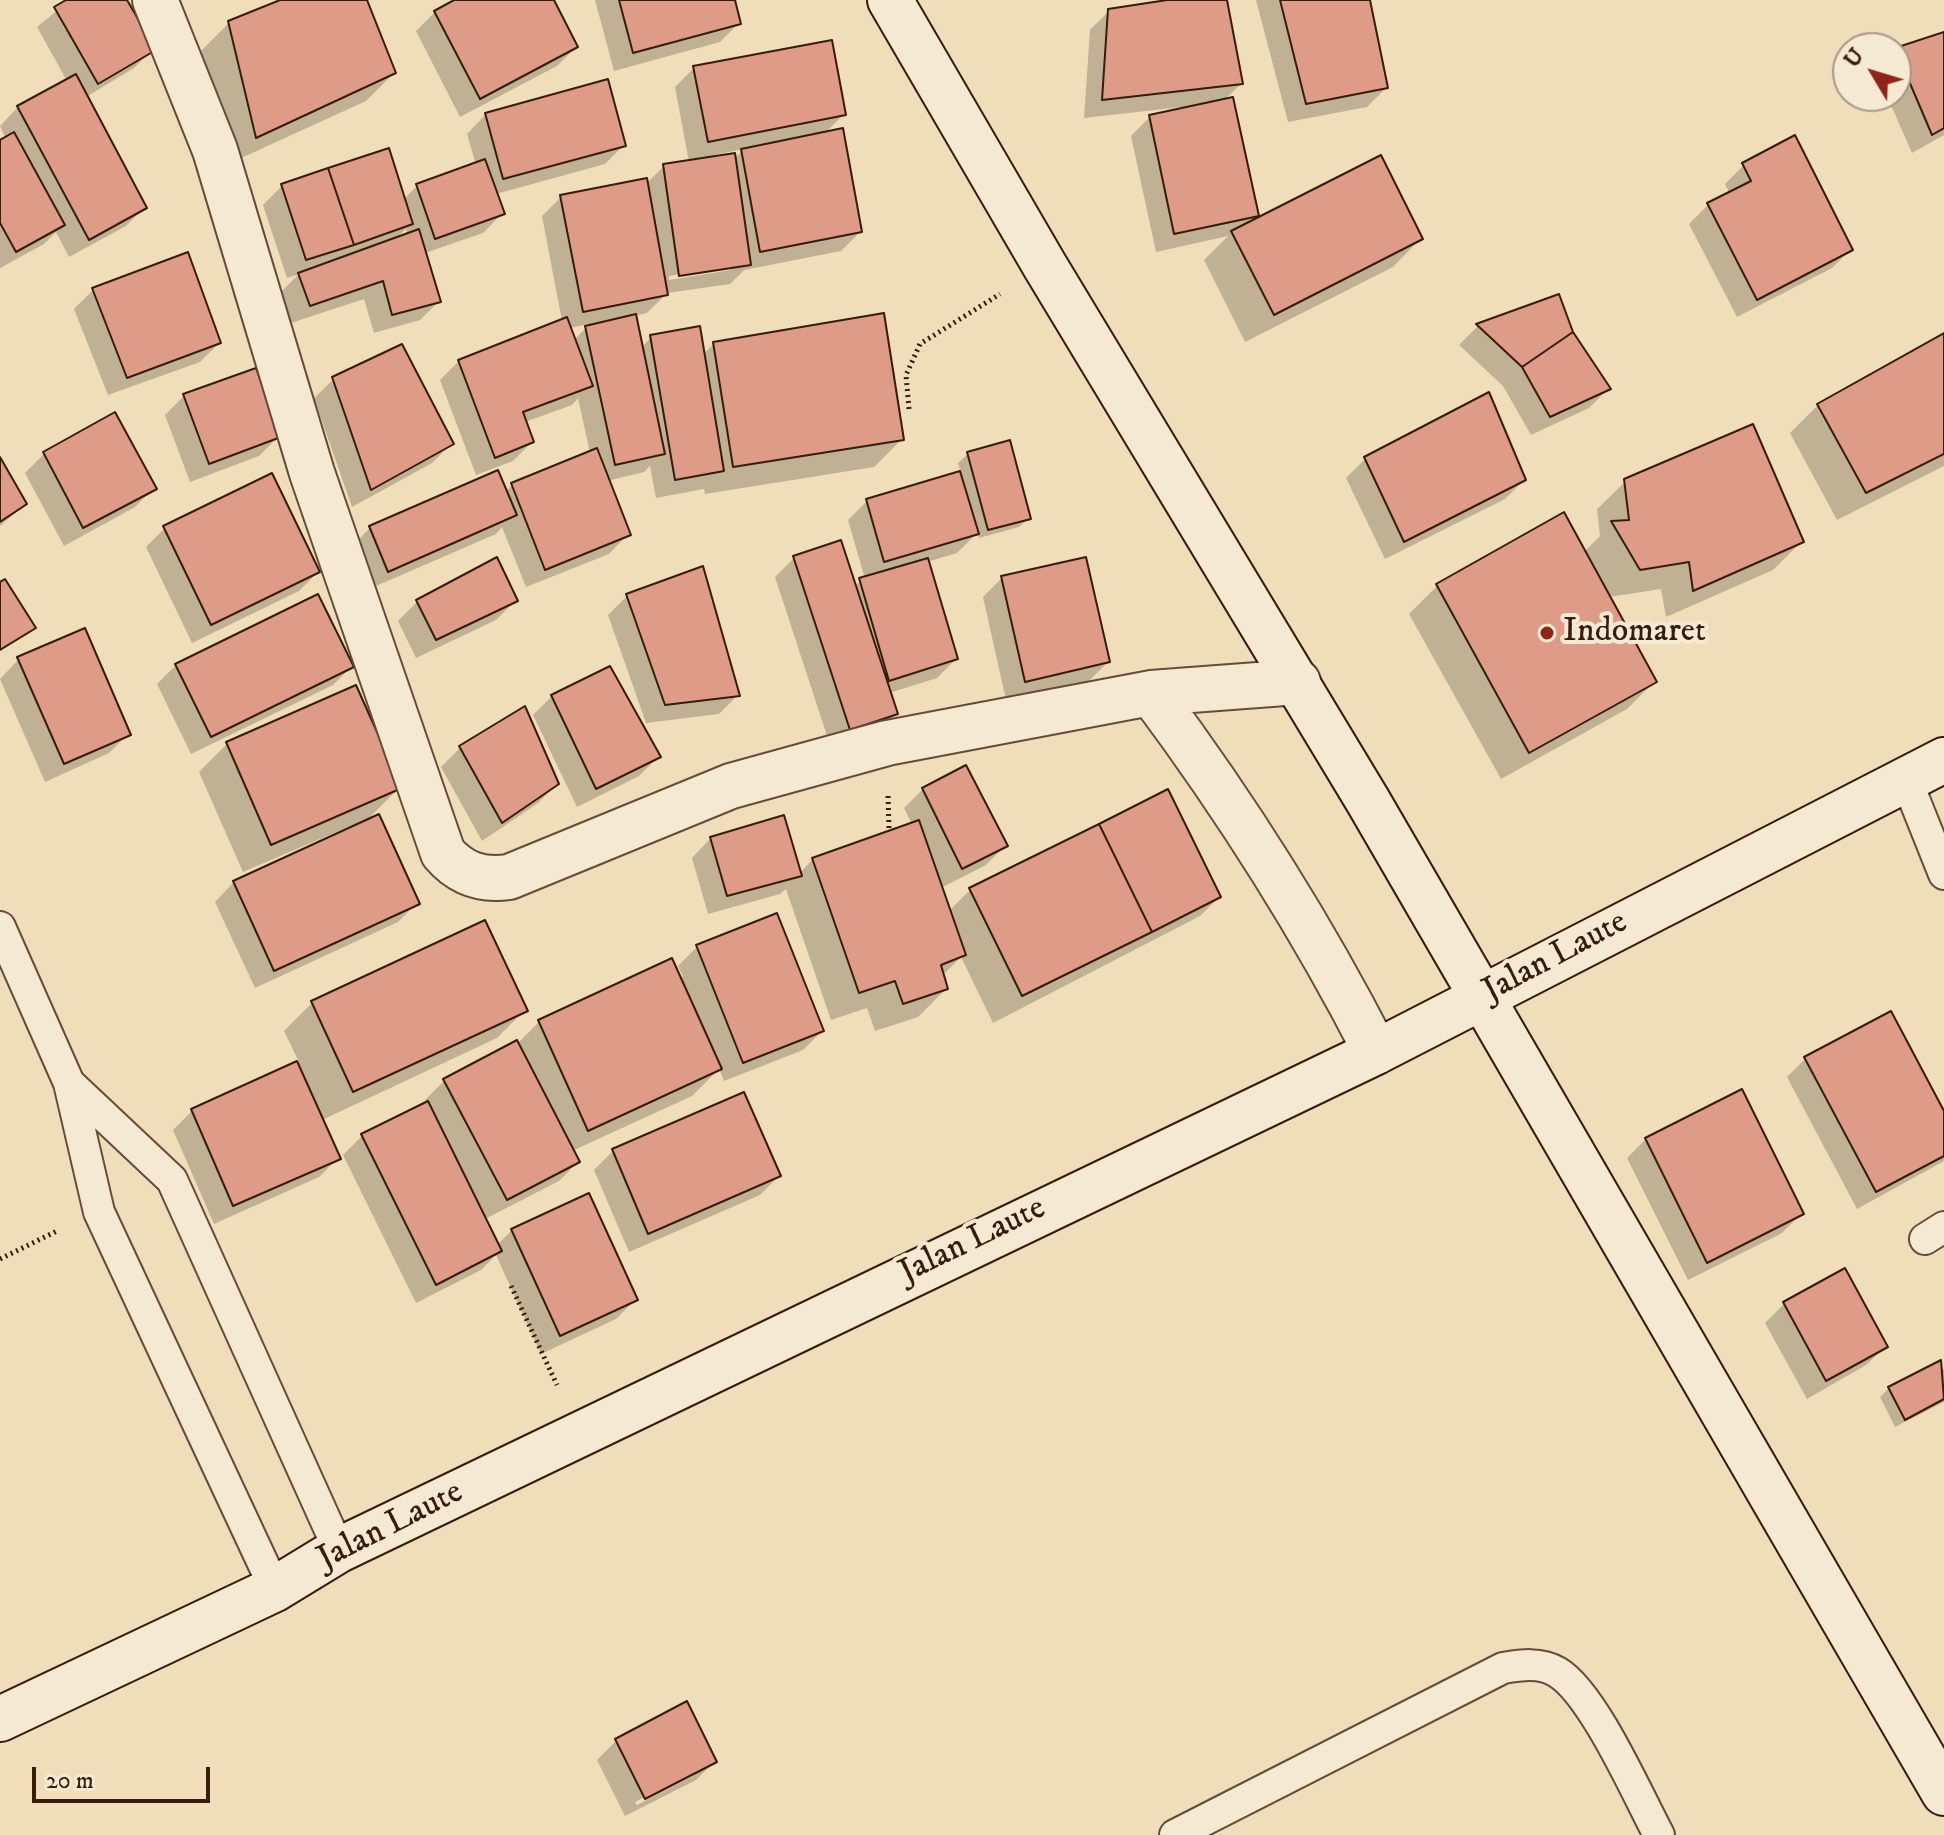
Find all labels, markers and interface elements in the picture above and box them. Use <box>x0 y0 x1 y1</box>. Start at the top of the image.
north arrow <box>1832 32 1912 112</box>
text: U <box>1838 43 1870 73</box>
place label: Indomaret <box>1563 613 1706 653</box>
marker: Indomaret <box>1538 624 1556 642</box>
street label: Jalan Laute <box>1477 903 1635 1013</box>
street label: Jalan Laute <box>893 1189 1053 1295</box>
street label: Jalan Laute <box>312 1473 470 1581</box>
scale bar <box>36 1751 214 1801</box>
text: 20 m <box>46 1766 94 1796</box>

